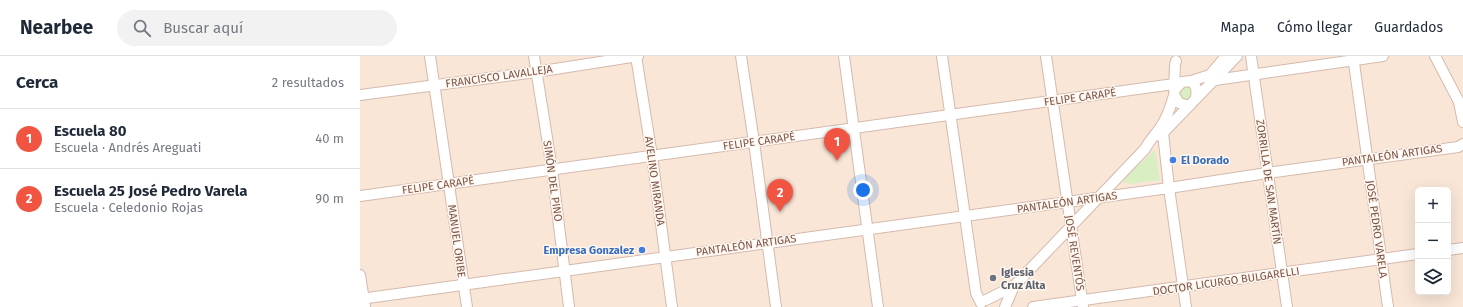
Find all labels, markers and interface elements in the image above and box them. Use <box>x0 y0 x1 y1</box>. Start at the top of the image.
search box <box>117 10 397 46</box>
text: Nearbee <box>20 16 93 39</box>
icon: search <box>131 17 153 39</box>
text: Buscar aquí <box>163 19 243 37</box>
text: Mapa <box>1221 19 1255 36</box>
text: Cómo llegar <box>1277 19 1352 36</box>
text: Guardados <box>1374 19 1443 36</box>
street label: FRANCISCO LAVALLEJA <box>445 62 554 90</box>
text: Cerca <box>16 72 58 93</box>
text: 2 resultados <box>272 75 344 90</box>
street label: FELIPE CARAPÉ <box>1043 85 1117 109</box>
street label: ZORRILLA DE SAN MARTÍN <box>1253 119 1285 245</box>
text: Escuela 80 <box>54 122 127 140</box>
pin: 1 <box>824 128 850 161</box>
street label: FELIPE CARAPÉ <box>722 129 796 153</box>
text: 1 <box>26 131 32 146</box>
text: 40 m <box>315 131 344 146</box>
street label: AVELINO MIRANDA <box>642 135 667 227</box>
street label: SIMÓN DEL PINO <box>540 139 566 223</box>
text: Escuela · Andrés Areguati <box>54 140 201 155</box>
street label: PANTALEÓN ARTIGAS <box>1341 141 1443 169</box>
place label: El Dorado <box>1181 154 1230 167</box>
marker: El Dorado <box>1168 155 1178 165</box>
street label: FELIPE CARAPÉ <box>401 173 475 197</box>
pin: 2 <box>767 179 793 212</box>
street label: JOSÉ PEDRO VARELA <box>1363 179 1391 280</box>
your location <box>853 180 873 200</box>
text: Escuela 25 José Pedro Varela <box>54 182 247 200</box>
map controls <box>1415 187 1451 295</box>
button: + <box>1415 187 1451 223</box>
street label: PANTALEÓN ARTIGAS <box>1016 188 1118 216</box>
text: 2 <box>26 191 32 206</box>
text: 90 m <box>315 191 344 206</box>
text: Escuela · Celedonio Rojas <box>54 200 203 215</box>
street label: MANUEL ORIBE <box>445 204 468 279</box>
street label: JOSÉ REVENTÓS <box>1062 214 1088 292</box>
button: − <box>1415 223 1451 259</box>
street label: PANTALEÓN ARTIGAS <box>695 231 797 259</box>
place label: Empresa Gonzalez <box>544 244 634 257</box>
marker: Empresa Gonzalez <box>637 245 647 255</box>
button: layers <box>1415 259 1451 295</box>
street label: DOCTOR LICURGO BULGARELLI <box>1152 265 1300 298</box>
place label: Iglesia Cruz Alta <box>1001 266 1045 292</box>
marker: Iglesia Cruz Alta <box>988 273 998 283</box>

